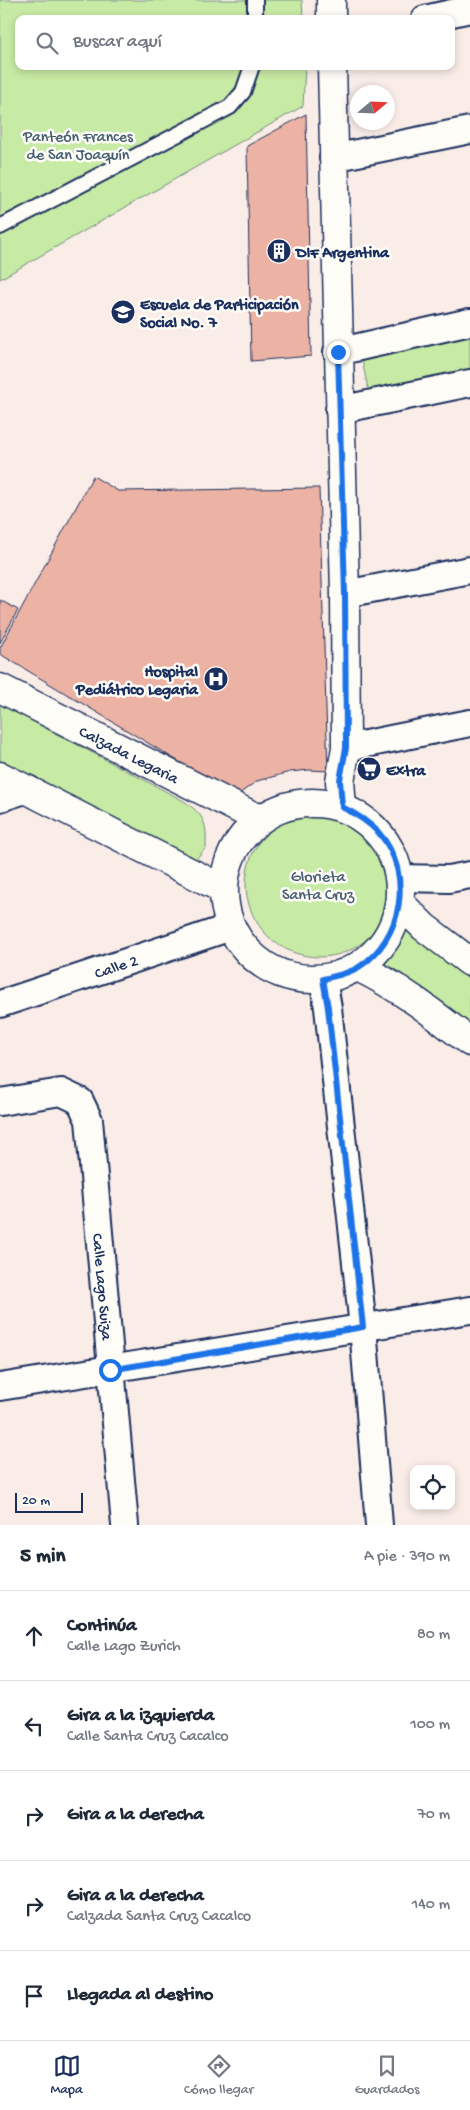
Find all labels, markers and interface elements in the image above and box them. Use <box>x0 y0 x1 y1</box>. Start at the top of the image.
search box <box>15 15 455 70</box>
icon: search <box>33 29 61 57</box>
text: Buscar aquí <box>73 31 162 54</box>
north arrow <box>350 85 395 130</box>
park label: Panteón Frances de San Joaquín <box>22 129 134 166</box>
building icon: DIF Argentina <box>266 238 292 264</box>
place label: DIF Argentina <box>294 245 390 264</box>
place label: Escuela de Participación Social No. 7 <box>140 297 299 334</box>
school or university icon: Escuela de Participación Social No. 7 <box>110 299 136 325</box>
route end <box>327 341 350 364</box>
place label: Hospital Pediátrico Legaria <box>75 664 199 701</box>
hospital icon: Hospital Pediátrico Legaria <box>203 666 229 692</box>
street label: Calzada Legaria <box>75 723 182 790</box>
supermarket icon: Extra <box>356 756 382 782</box>
place label: Extra <box>386 763 427 782</box>
park label: Glorieta Santa Cruz <box>282 869 355 906</box>
street label: Calle 2 <box>93 953 141 985</box>
street label: Calle Lago Suiza <box>86 1233 115 1342</box>
route start <box>99 1359 122 1382</box>
map controls <box>410 1465 455 1510</box>
button: locate <box>410 1465 455 1510</box>
scale bar <box>15 1490 82 1513</box>
text: 20 m <box>22 1493 50 1510</box>
text: 5 min <box>20 1545 65 1570</box>
text: A pie · 390 m <box>364 1548 450 1567</box>
text: Continúa <box>67 1615 137 1638</box>
icon: ahead <box>20 1622 48 1650</box>
text: 80 m <box>417 1626 450 1645</box>
text: Calle Lago Zurich <box>67 1638 181 1657</box>
text: Gira a la izquierda <box>67 1705 214 1728</box>
icon: left <box>20 1712 48 1740</box>
text: 100 m <box>410 1716 450 1735</box>
text: Calle Santa Cruz Cacalco <box>67 1728 229 1747</box>
icon: right <box>20 1802 48 1830</box>
text: Gira a la derecha <box>67 1804 204 1827</box>
text: 70 m <box>417 1806 450 1825</box>
text: Gira a la derecha <box>67 1885 204 1908</box>
icon: right <box>20 1892 48 1920</box>
text: 140 m <box>412 1896 450 1915</box>
text: Calzada Santa Cruz Cacalco <box>67 1908 251 1927</box>
icon: arrive <box>20 1982 48 2010</box>
text: Llegada al destino <box>67 1984 213 2007</box>
tab: Mapa <box>51 2052 83 2099</box>
tab: Cómo llegar <box>184 2052 253 2099</box>
tab: Guardados <box>355 2052 419 2099</box>

